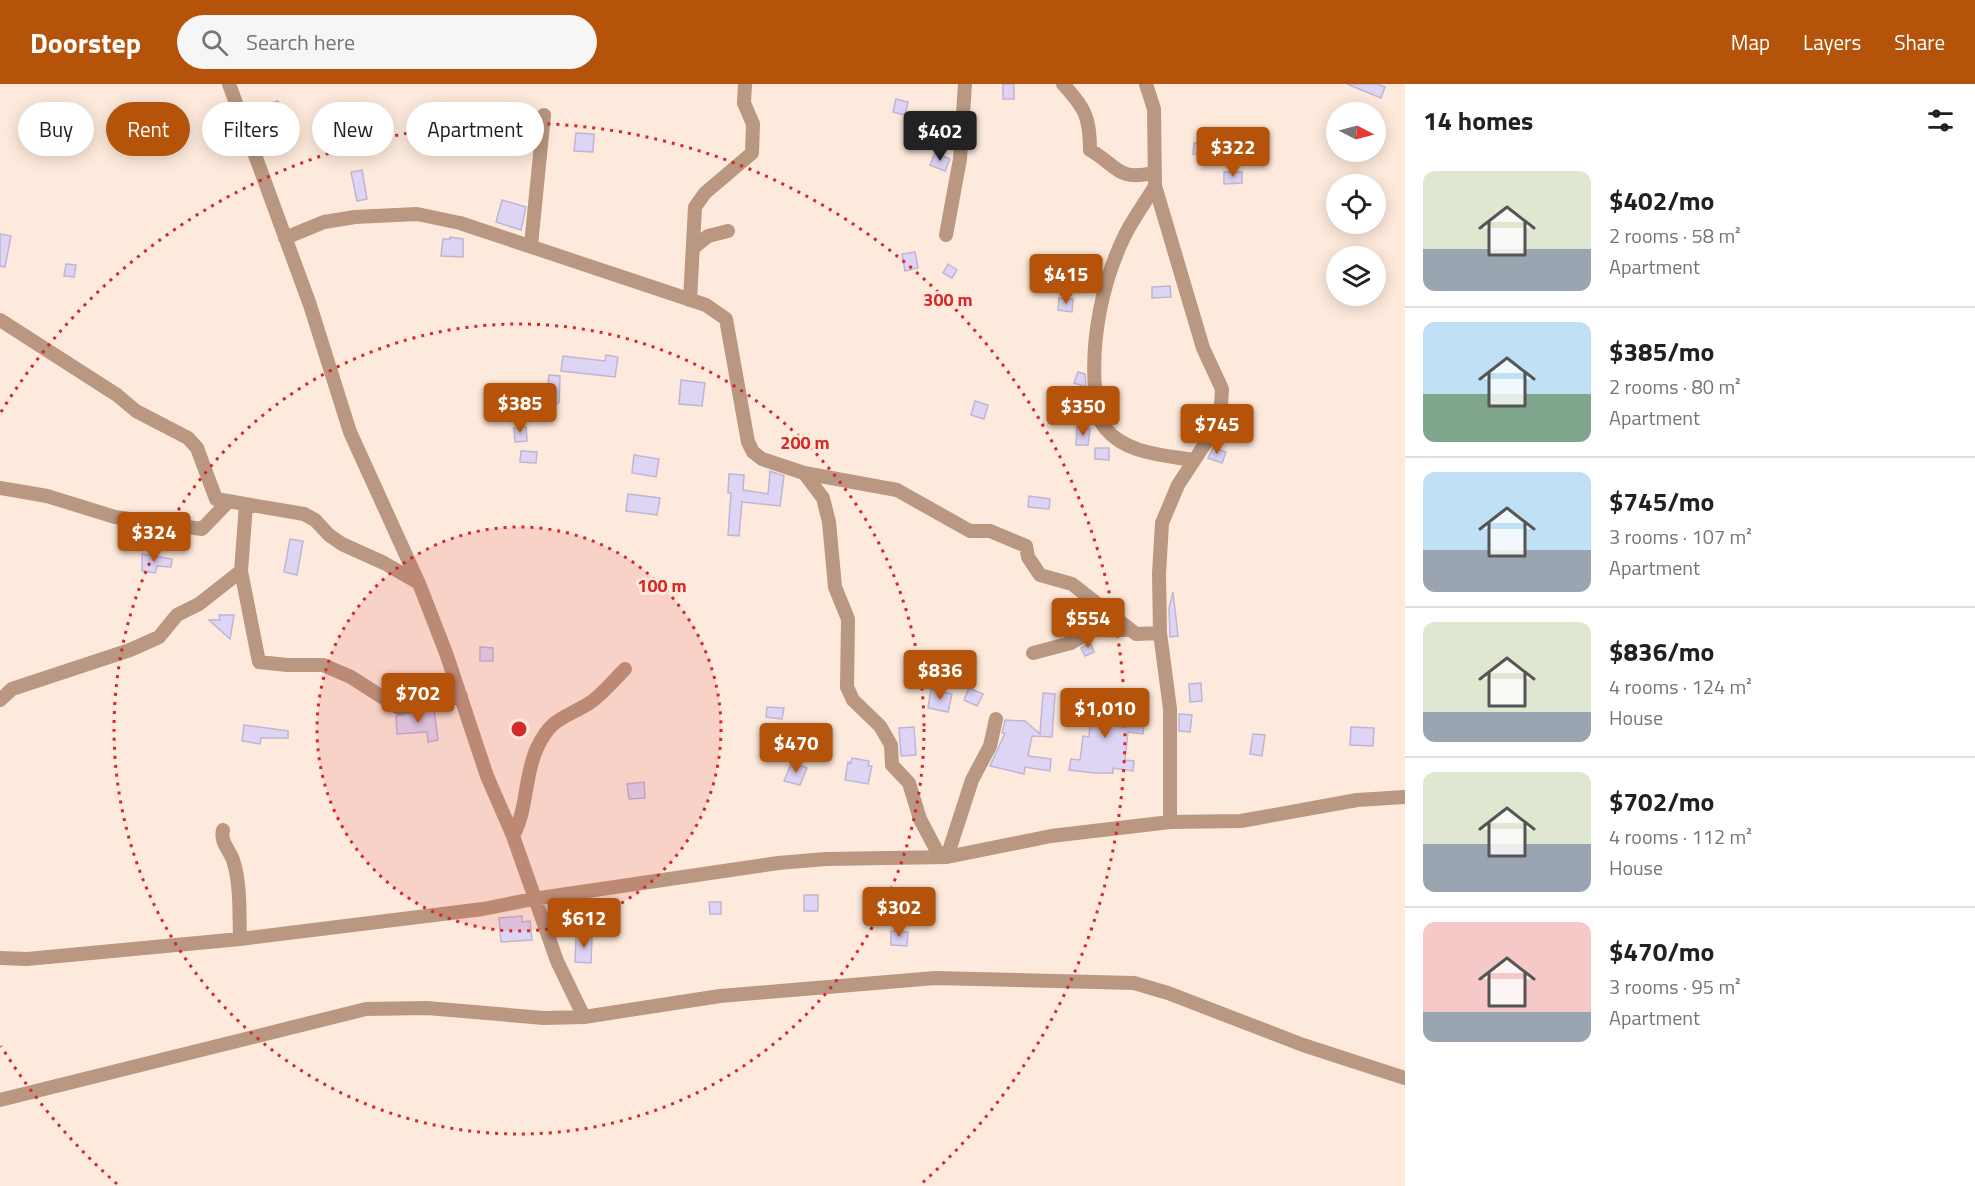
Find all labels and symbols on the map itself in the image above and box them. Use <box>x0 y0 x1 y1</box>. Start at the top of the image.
north arrow <box>1326 102 1386 162</box>
pin: $402 <box>904 111 976 162</box>
pin: $322 <box>1197 127 1269 178</box>
pin: $415 <box>1030 254 1102 305</box>
text: 300 m <box>923 286 973 313</box>
pin: $385 <box>484 383 556 434</box>
pin: $350 <box>1047 386 1119 437</box>
pin: $745 <box>1181 404 1253 455</box>
text: 200 m <box>780 429 830 456</box>
pin: $324 <box>118 512 190 563</box>
text: 100 m <box>637 572 687 599</box>
pin: $554 <box>1052 598 1124 649</box>
pin: $836 <box>904 650 976 701</box>
pin: $702 <box>382 673 454 724</box>
pin: $1,010 <box>1056 688 1154 739</box>
centre of rings <box>509 719 529 739</box>
pin: $470 <box>760 723 832 774</box>
pin: $302 <box>863 887 935 938</box>
pin: $612 <box>548 898 620 949</box>

